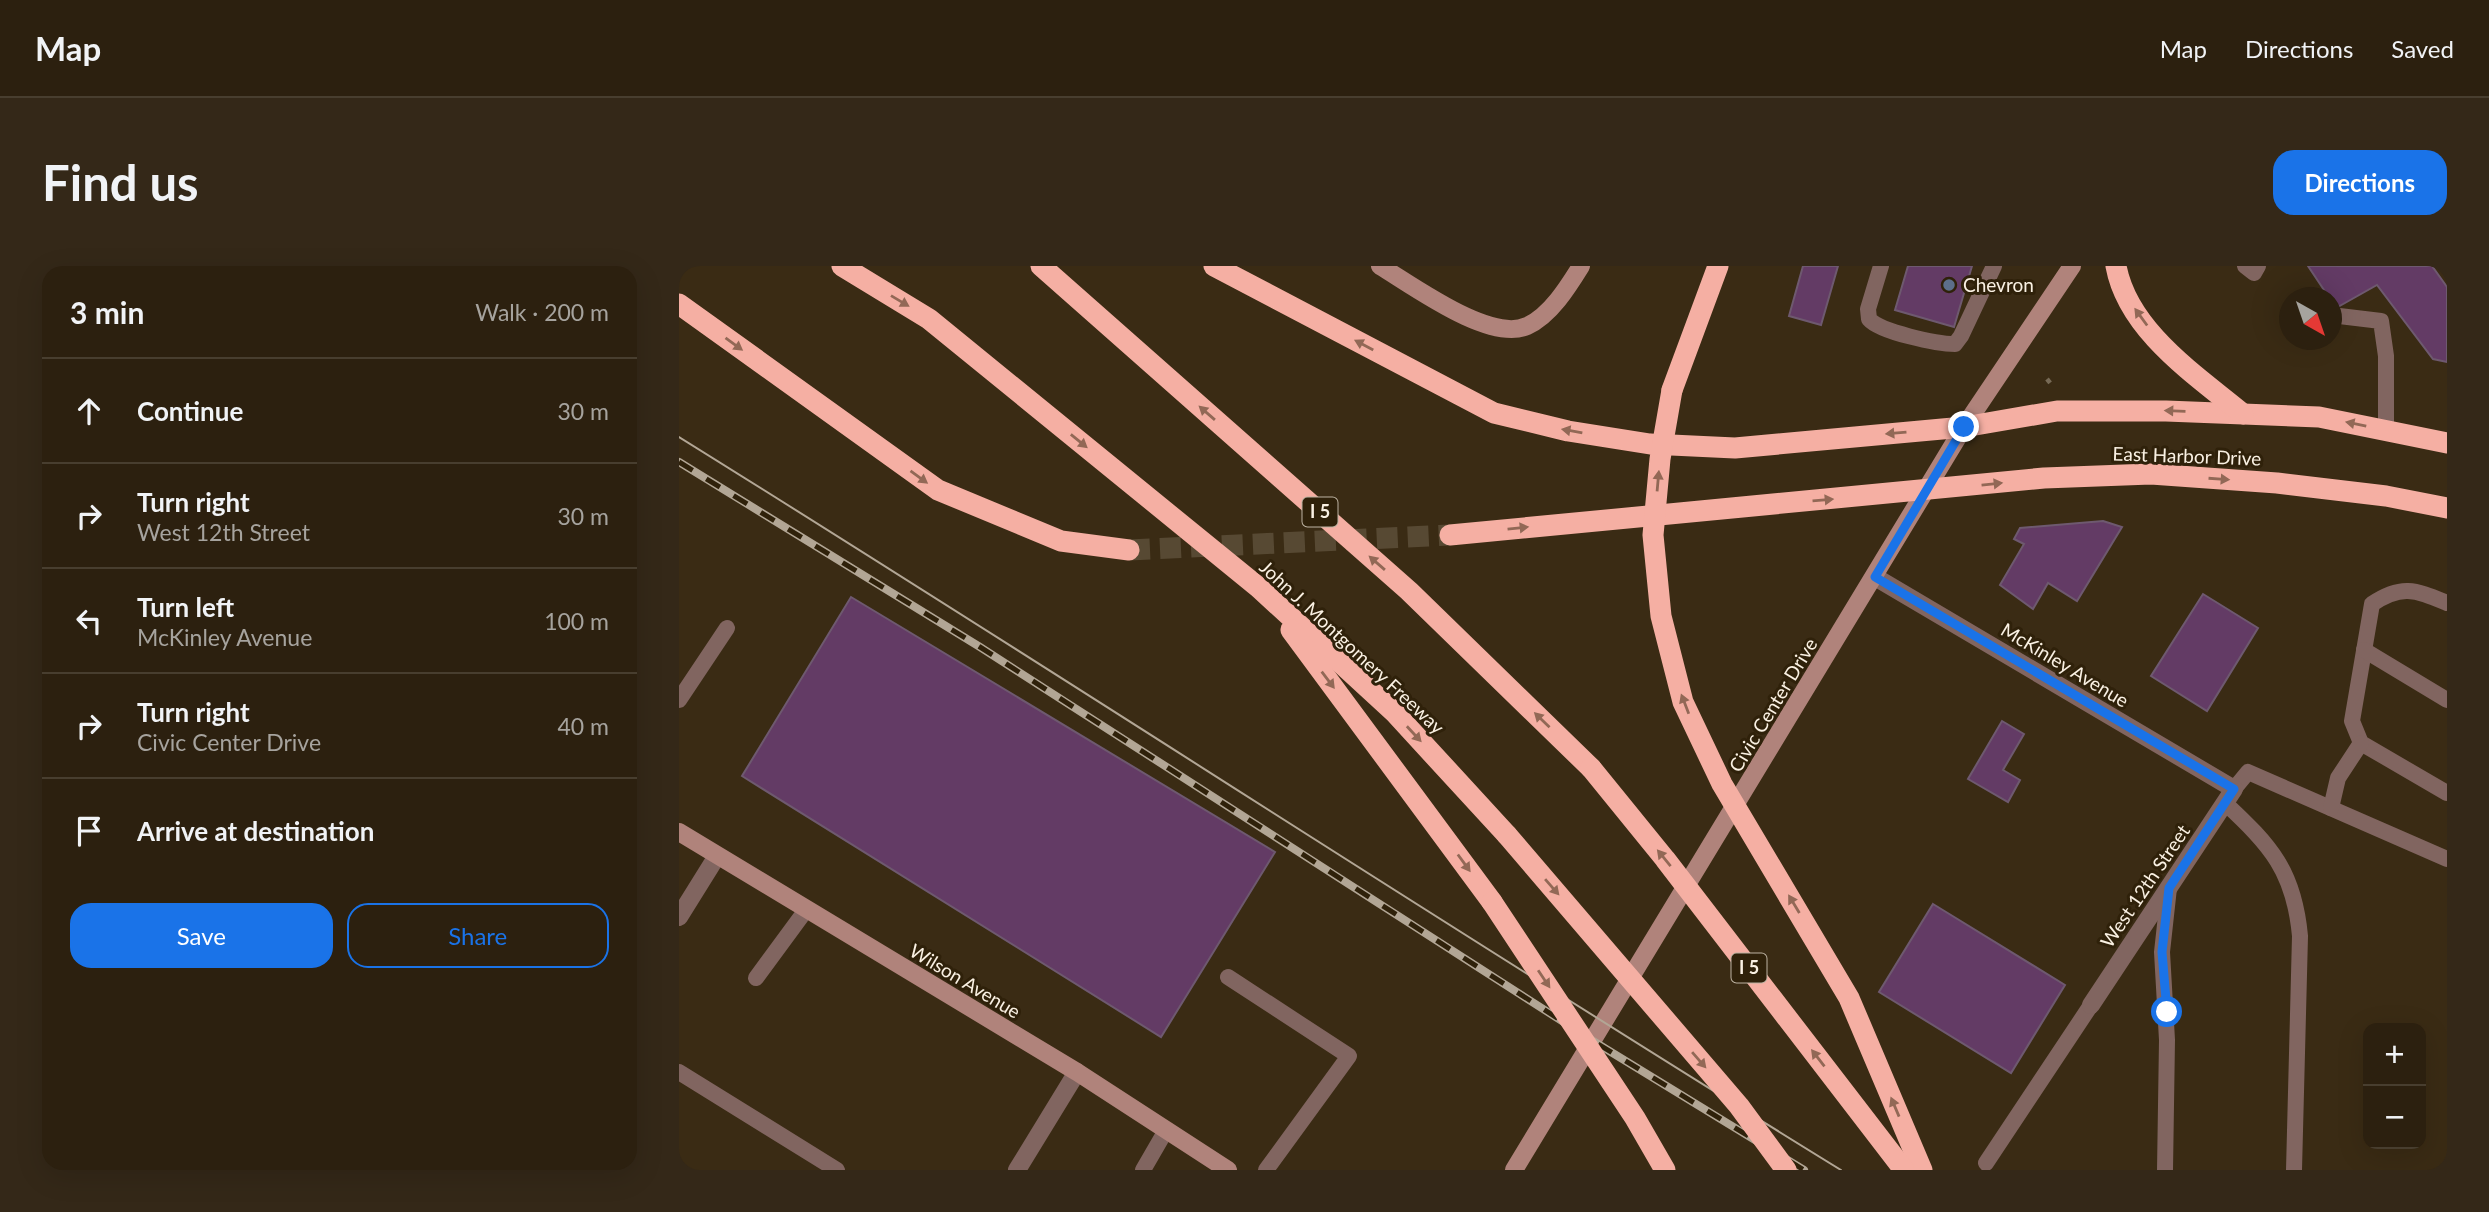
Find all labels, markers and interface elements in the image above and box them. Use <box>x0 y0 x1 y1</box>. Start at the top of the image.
text: Map <box>35 28 101 68</box>
text: Map <box>2160 34 2207 63</box>
text: Directions <box>2245 34 2353 63</box>
text: Saved <box>2391 34 2454 63</box>
button: Directions <box>2273 150 2447 215</box>
text: Find us <box>42 153 199 211</box>
place label: Chevron <box>1963 273 2034 296</box>
marker: Chevron <box>1941 277 1957 293</box>
north arrow <box>2279 287 2342 350</box>
text: 3 min <box>70 294 144 330</box>
one-way arrow <box>891 295 910 308</box>
text: Walk · 200 m <box>475 298 609 326</box>
one-way arrow <box>2134 308 2148 326</box>
one-way arrow <box>725 336 743 351</box>
one-way arrow <box>1354 339 1374 351</box>
icon: ahead <box>70 392 108 430</box>
text: Continue <box>137 395 243 427</box>
text: 30 m <box>558 397 609 425</box>
one-way arrow <box>1199 405 1216 421</box>
one-way arrow <box>2164 406 2186 417</box>
route end <box>1948 411 1979 442</box>
one-way arrow <box>2345 419 2367 430</box>
one-way arrow <box>1561 426 1583 437</box>
one-way arrow <box>1885 428 1907 439</box>
one-way arrow <box>1071 433 1088 448</box>
street label: East Harbor Drive <box>2112 441 2262 470</box>
one-way arrow <box>910 470 928 484</box>
one-way arrow <box>1653 470 1664 492</box>
one-way arrow <box>2208 474 2230 485</box>
one-way arrow <box>1981 478 2003 489</box>
text: Turn right <box>137 486 250 518</box>
one-way arrow <box>1812 494 1834 505</box>
icon: right <box>70 497 108 535</box>
road number: I 5 <box>1303 498 1337 526</box>
text: 30 m <box>558 502 609 530</box>
text: West 12th Street <box>137 518 310 546</box>
one-way arrow <box>1507 523 1529 534</box>
street label: John J. Montgomery Freeway <box>1255 555 1450 738</box>
one-way arrow <box>1369 556 1386 571</box>
text: Turn left <box>137 591 234 623</box>
icon: left <box>70 602 108 640</box>
text: 100 m <box>544 607 609 635</box>
street label: McKinley Avenue <box>1997 617 2133 712</box>
text: McKinley Avenue <box>137 623 312 651</box>
street label: Civic Center Drive <box>1724 634 1822 776</box>
one-way arrow <box>1321 671 1336 689</box>
one-way arrow <box>1680 694 1691 715</box>
text: Turn right <box>137 696 250 728</box>
icon: right <box>70 707 108 745</box>
text: 40 m <box>558 712 609 740</box>
one-way arrow <box>1533 712 1550 729</box>
one-way arrow <box>1406 725 1422 742</box>
text: Civic Center Drive <box>137 728 321 756</box>
icon: arrive <box>70 812 108 850</box>
text: Arrive at destination <box>137 815 374 847</box>
street label: West 12th Street <box>2095 820 2194 951</box>
one-way arrow <box>1657 850 1672 867</box>
one-way arrow <box>1456 854 1470 872</box>
one-way arrow <box>1544 878 1559 895</box>
one-way arrow <box>1787 895 1800 914</box>
button: Save <box>70 903 333 968</box>
button: Share <box>347 903 609 968</box>
street label: Wilson Avenue <box>906 938 1025 1023</box>
road number: I 5 <box>1731 954 1767 982</box>
one-way arrow <box>1537 970 1550 989</box>
route start <box>2151 996 2182 1027</box>
map controls <box>2363 1023 2426 1149</box>
button: + <box>2363 1023 2426 1086</box>
one-way arrow <box>1810 1049 1825 1067</box>
one-way arrow <box>1691 1051 1706 1068</box>
button: − <box>2363 1086 2426 1149</box>
one-way arrow <box>1889 1097 1901 1117</box>

